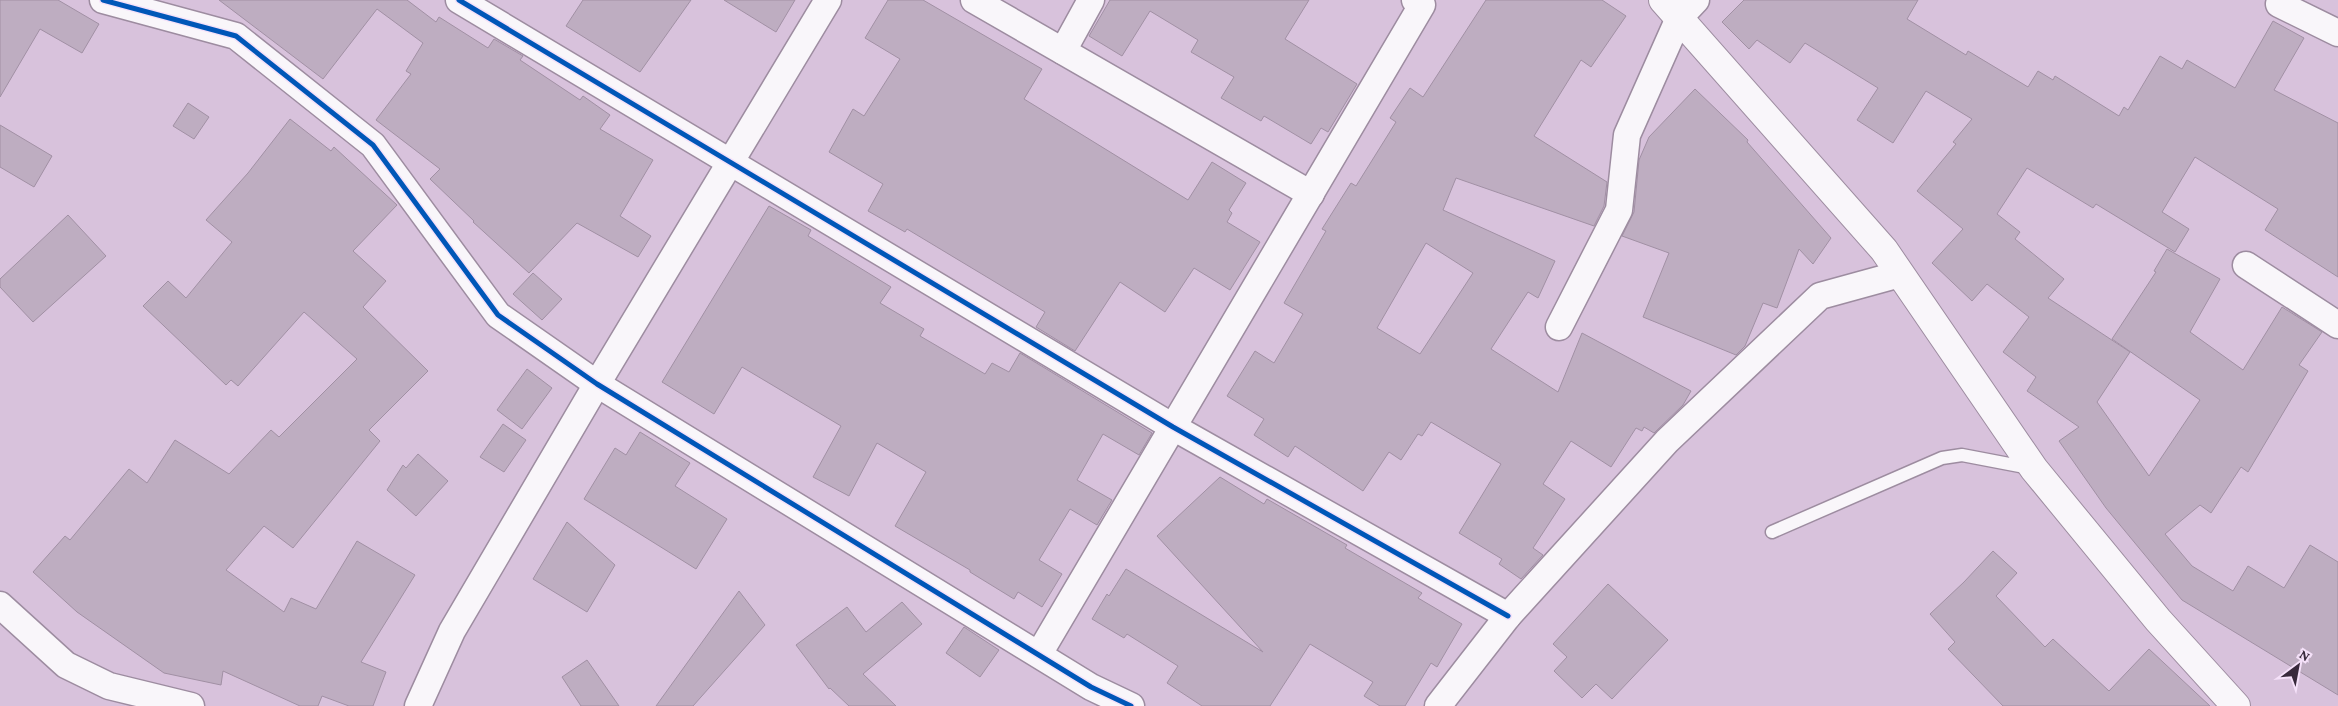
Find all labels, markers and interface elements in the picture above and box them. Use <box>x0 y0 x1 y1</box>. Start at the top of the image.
north arrow <box>2273 641 2323 691</box>
text: N <box>2297 646 2314 665</box>

